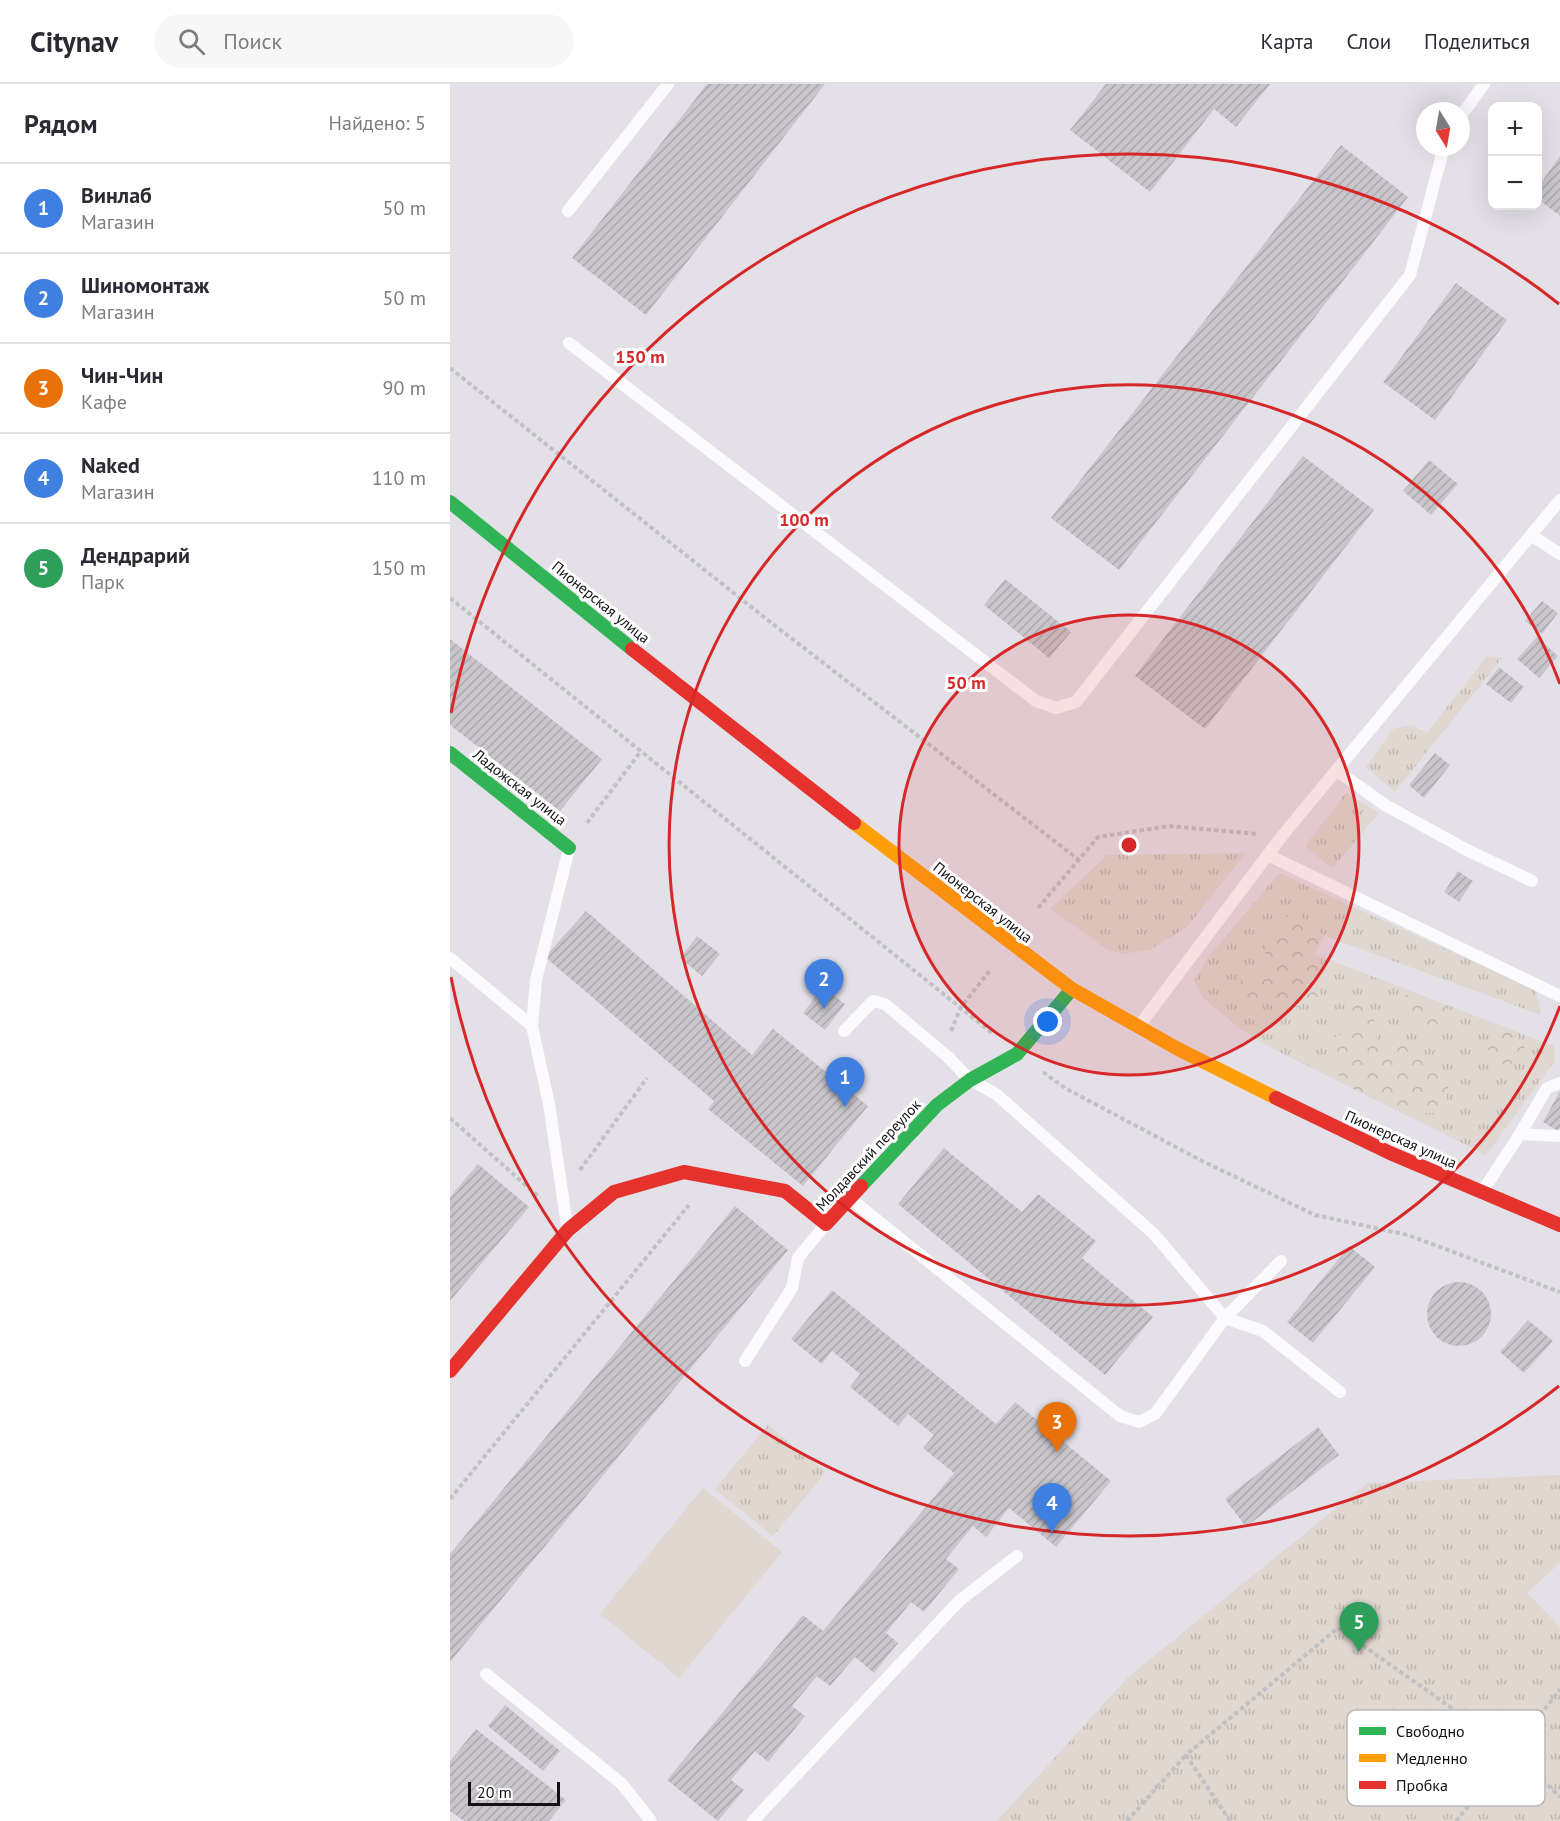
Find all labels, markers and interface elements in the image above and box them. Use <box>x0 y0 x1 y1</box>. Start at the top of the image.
search box <box>154 14 574 68</box>
text: Citynav <box>30 23 118 60</box>
icon: search <box>175 25 208 58</box>
text: Поиск <box>223 27 282 55</box>
text: Карта <box>1260 28 1313 55</box>
text: Слои <box>1346 28 1391 55</box>
text: Поделиться <box>1424 28 1530 55</box>
north arrow <box>1416 102 1470 156</box>
map controls <box>1488 102 1542 210</box>
button: + <box>1488 102 1542 156</box>
text: Рядом <box>24 107 98 140</box>
text: Найдено: 5 <box>329 110 426 136</box>
button: − <box>1488 156 1542 210</box>
text: Винлаб <box>81 181 152 209</box>
text: 1 <box>38 195 49 221</box>
text: 50 m <box>383 195 426 221</box>
text: Магазин <box>81 209 155 235</box>
text: Шиномонтаж <box>81 271 209 299</box>
text: 2 <box>38 285 49 311</box>
text: 50 m <box>383 285 426 311</box>
text: Магазин <box>81 299 155 325</box>
text: 150 m <box>615 345 665 368</box>
text: Чин-Чин <box>81 361 163 389</box>
text: 3 <box>38 375 49 401</box>
text: 90 m <box>383 375 426 401</box>
text: Кафе <box>81 389 127 415</box>
text: Naked <box>81 451 140 479</box>
text: 4 <box>38 465 49 491</box>
text: 110 m <box>372 465 426 491</box>
text: Магазин <box>81 479 155 505</box>
text: 100 m <box>779 508 829 531</box>
text: Дендрарий <box>81 541 190 569</box>
text: 5 <box>38 555 49 581</box>
text: 150 m <box>372 555 426 581</box>
street label: Пионерская улица <box>548 557 654 647</box>
text: Парк <box>81 569 124 595</box>
text: 50 m <box>946 671 986 694</box>
street label: Ладожская улица <box>469 744 571 829</box>
centre of rings <box>1119 835 1139 855</box>
street label: Пионерская улица <box>930 857 1036 947</box>
pin: 2 <box>804 960 844 1009</box>
your location <box>1033 1007 1062 1036</box>
pin: 1 <box>826 1058 864 1107</box>
street label: Молдавский переулок <box>811 1095 925 1215</box>
street label: Пионерская улица <box>1342 1106 1460 1172</box>
pin: 3 <box>1038 1402 1076 1452</box>
pin: 4 <box>1032 1484 1072 1533</box>
pin: 5 <box>1340 1602 1378 1652</box>
legend <box>1347 1710 1545 1806</box>
text: Свободно <box>1396 1721 1465 1741</box>
text: Медленно <box>1396 1748 1468 1768</box>
text: Пробка <box>1396 1775 1448 1795</box>
scale bar <box>468 1779 560 1806</box>
text: 20 m <box>477 1782 512 1802</box>

